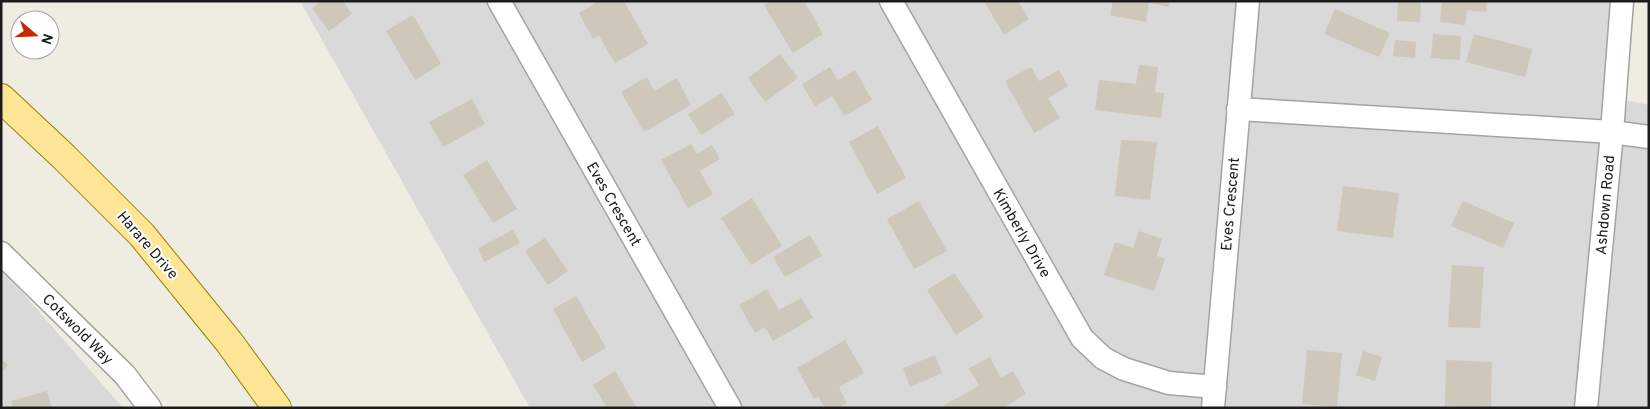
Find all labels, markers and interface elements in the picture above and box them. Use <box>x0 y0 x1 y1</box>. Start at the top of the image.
north arrow <box>10 10 60 60</box>
text: N <box>36 31 56 46</box>
street label: Ashdown Road <box>1593 155 1620 256</box>
street label: Eves Crescent <box>1218 156 1245 252</box>
street label: Eves Crescent <box>581 159 644 250</box>
street label: Kimberly Drive <box>987 186 1054 282</box>
street label: Harare Drive <box>112 208 182 284</box>
street label: Cotswold Way <box>37 290 117 370</box>

